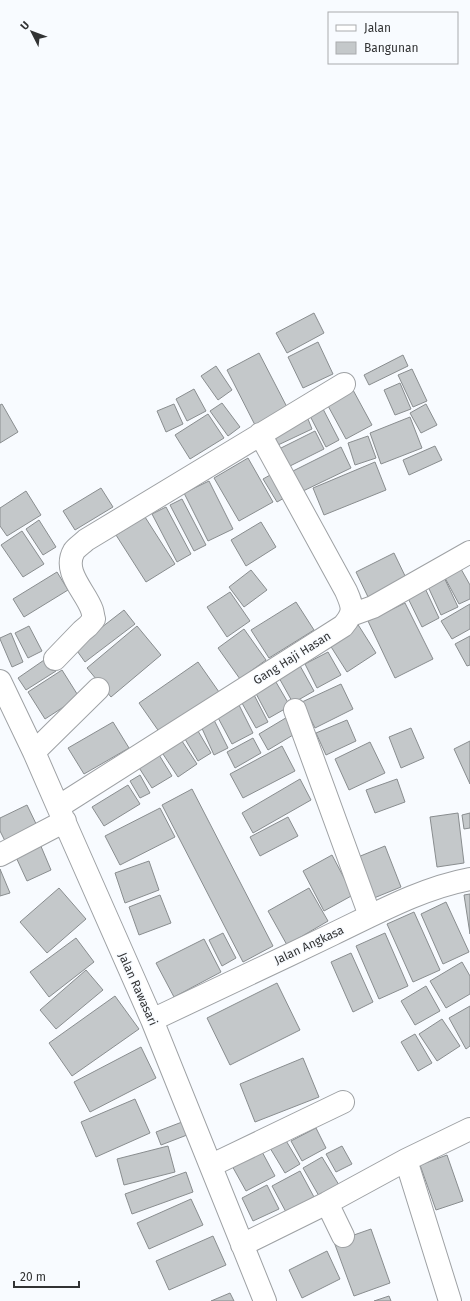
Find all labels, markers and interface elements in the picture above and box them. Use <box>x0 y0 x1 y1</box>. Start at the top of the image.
north arrow <box>12 12 52 52</box>
legend <box>328 12 458 64</box>
text: U <box>18 19 32 33</box>
text: Jalan <box>364 21 391 35</box>
text: Bangunan <box>364 41 419 55</box>
street label: Gang Haji Hasan <box>251 629 333 687</box>
street label: Jalan Angkasa <box>272 923 346 967</box>
street label: Jalan Rawasari <box>116 950 160 1028</box>
scale bar <box>14 1263 79 1289</box>
text: 20 m <box>20 1270 46 1284</box>

